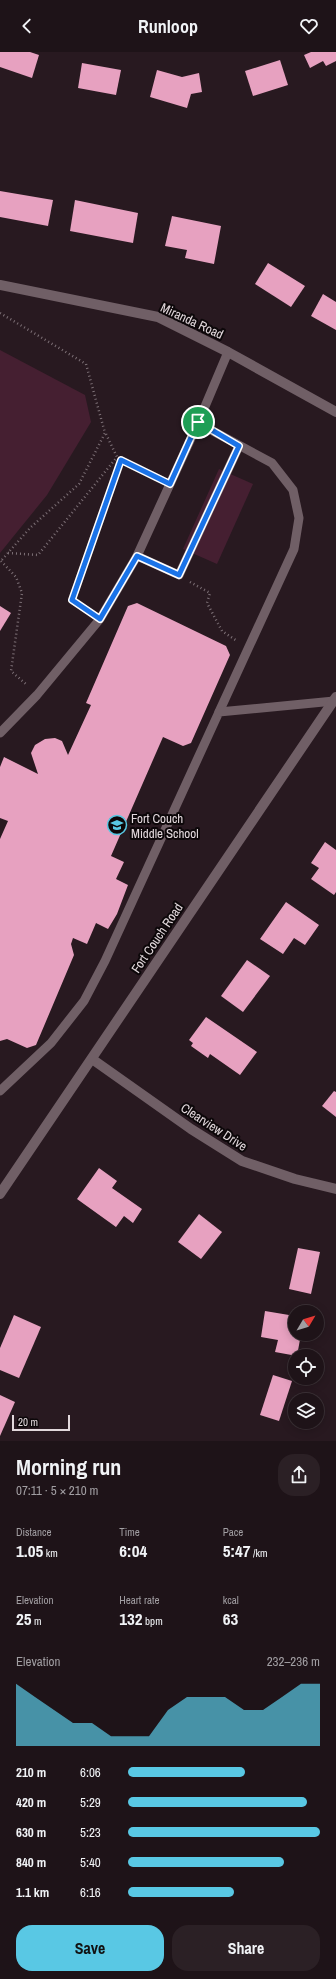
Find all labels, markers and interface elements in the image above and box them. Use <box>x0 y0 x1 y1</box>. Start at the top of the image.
text: Runloop <box>138 14 198 39</box>
icon: back <box>16 15 38 37</box>
icon: heart <box>298 15 320 37</box>
street label: Miranda Road <box>158 299 226 343</box>
pin <box>181 405 215 439</box>
icon: arrive <box>187 411 209 433</box>
place label: Fort Couch Middle School <box>131 810 199 842</box>
school or university icon: Fort Couch Middle School <box>106 814 128 836</box>
street label: Fort Couch Road <box>127 900 187 976</box>
street label: Clearview Drive <box>178 1099 250 1155</box>
north arrow <box>288 1305 324 1341</box>
map controls <box>288 1305 324 1429</box>
button: locate <box>288 1349 324 1385</box>
button: layers <box>288 1393 324 1429</box>
scale bar <box>12 1413 70 1432</box>
text: 20 m <box>18 1415 38 1429</box>
text: Morning run <box>16 1452 121 1482</box>
button: share <box>278 1454 320 1496</box>
text: 07:11 · 5 × 210 m <box>16 1482 99 1499</box>
text: Distance <box>16 1525 52 1539</box>
text: Time <box>119 1525 140 1539</box>
text: Pace <box>223 1525 243 1539</box>
text: 1.05 <box>16 1539 43 1562</box>
text: 6:04 <box>119 1539 147 1562</box>
text: 5:47 <box>223 1539 251 1562</box>
text: km <box>43 1546 58 1560</box>
text: /km <box>251 1546 268 1560</box>
text: Elevation <box>16 1593 54 1607</box>
text: Heart rate <box>119 1593 159 1607</box>
text: kcal <box>223 1593 239 1607</box>
text: 25 <box>16 1607 32 1630</box>
text: 132 <box>119 1607 143 1630</box>
text: 63 <box>223 1607 238 1630</box>
text: m <box>32 1614 42 1628</box>
text: bpm <box>143 1614 163 1628</box>
text: Elevation <box>16 1653 60 1670</box>
text: 232–236 m <box>267 1653 320 1670</box>
text: 210 m <box>16 1764 46 1781</box>
text: 6:06 <box>80 1764 101 1781</box>
text: 420 m <box>16 1794 46 1811</box>
text: 5:29 <box>80 1794 101 1811</box>
text: 630 m <box>16 1824 46 1841</box>
text: 5:23 <box>80 1824 101 1841</box>
text: 840 m <box>16 1854 46 1871</box>
text: 5:40 <box>80 1854 101 1871</box>
text: 1.1 km <box>16 1884 49 1901</box>
text: 6:16 <box>80 1884 101 1901</box>
button: Save <box>16 1925 164 1971</box>
button: Share <box>172 1925 320 1971</box>

